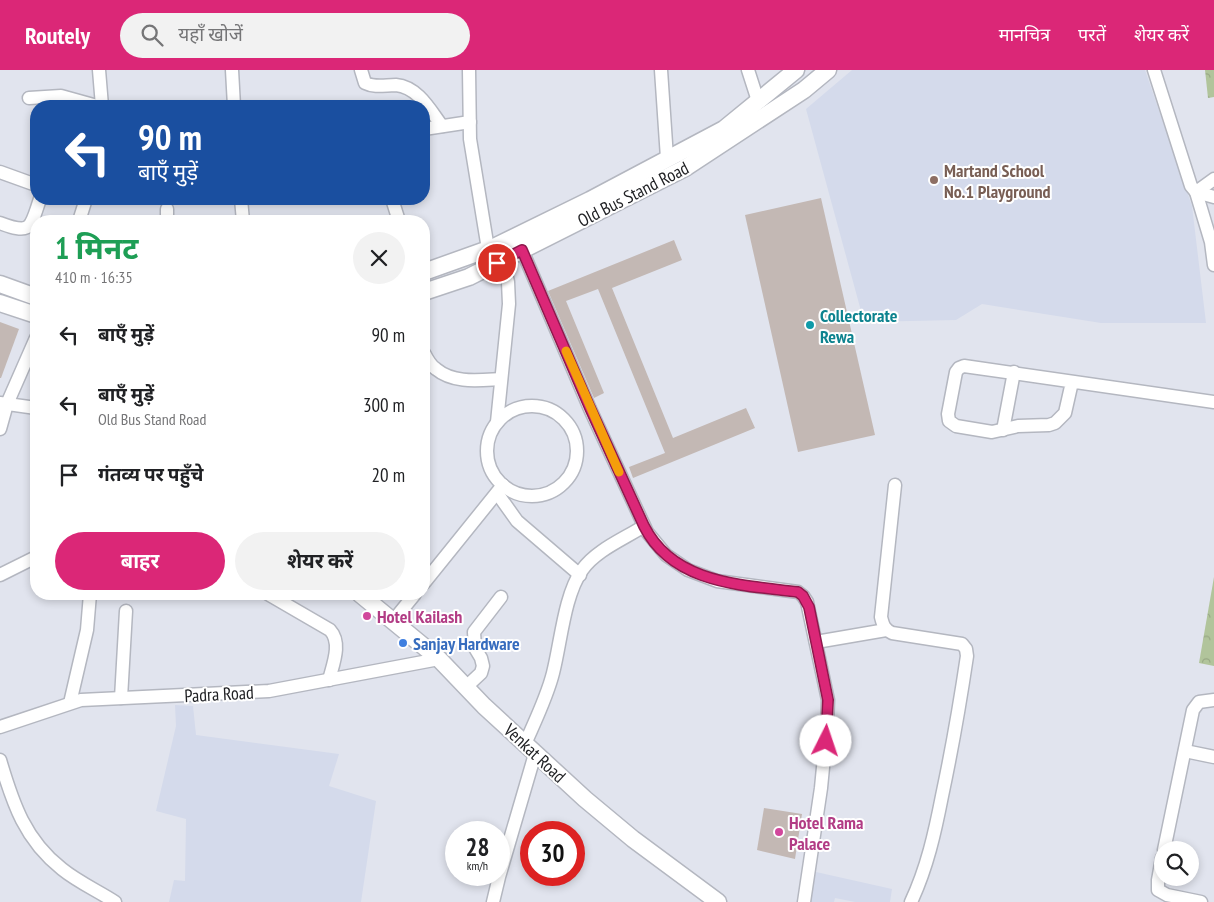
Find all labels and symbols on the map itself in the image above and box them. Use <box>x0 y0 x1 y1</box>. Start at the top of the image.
street label: Old Bus Stand Road <box>573 156 693 232</box>
place label: Martand School No.1 Playground <box>944 159 1051 203</box>
marker: Martand School No.1 Playground <box>928 174 940 186</box>
pin <box>476 242 518 284</box>
place label: Collectorate Rewa <box>820 304 898 348</box>
marker: Collectorate Rewa <box>804 319 816 331</box>
place label: Hotel Kailash <box>377 605 462 628</box>
marker: Hotel Kailash <box>361 610 373 622</box>
place label: Sanjay Hardware <box>413 632 520 655</box>
marker: Sanjay Hardware <box>397 637 409 649</box>
street label: Padra Road <box>184 681 254 707</box>
position arrow <box>799 714 851 766</box>
street label: Venkat Road <box>498 718 571 787</box>
place label: Hotel Rama Palace <box>789 811 863 855</box>
speed limit sign: 30 <box>520 821 585 886</box>
marker: Hotel Rama Palace <box>773 826 785 838</box>

